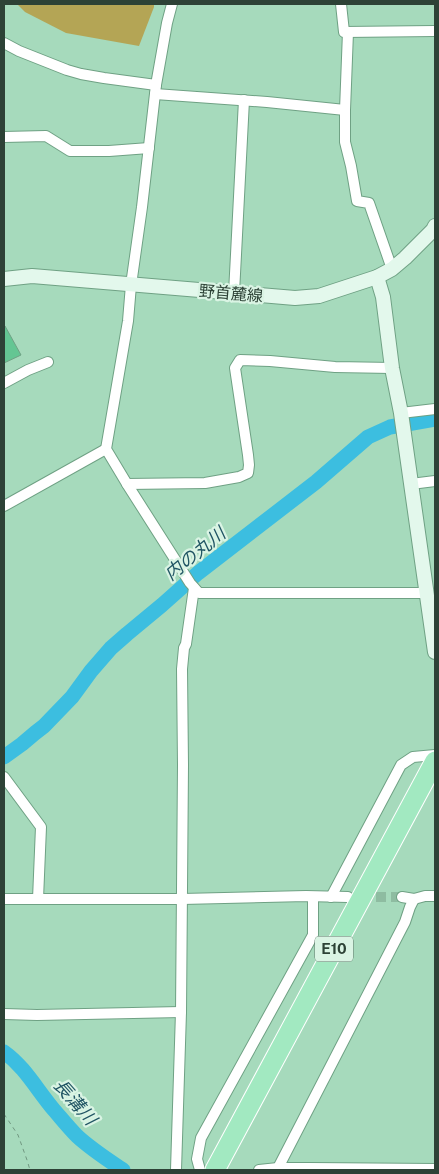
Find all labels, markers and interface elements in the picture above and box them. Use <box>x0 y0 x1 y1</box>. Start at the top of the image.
street label: 野首麓線 <box>198 281 264 306</box>
water label: 内の丸川 <box>160 522 231 584</box>
road number: E10 <box>315 936 353 962</box>
water label: 長溝川 <box>50 1074 102 1130</box>

